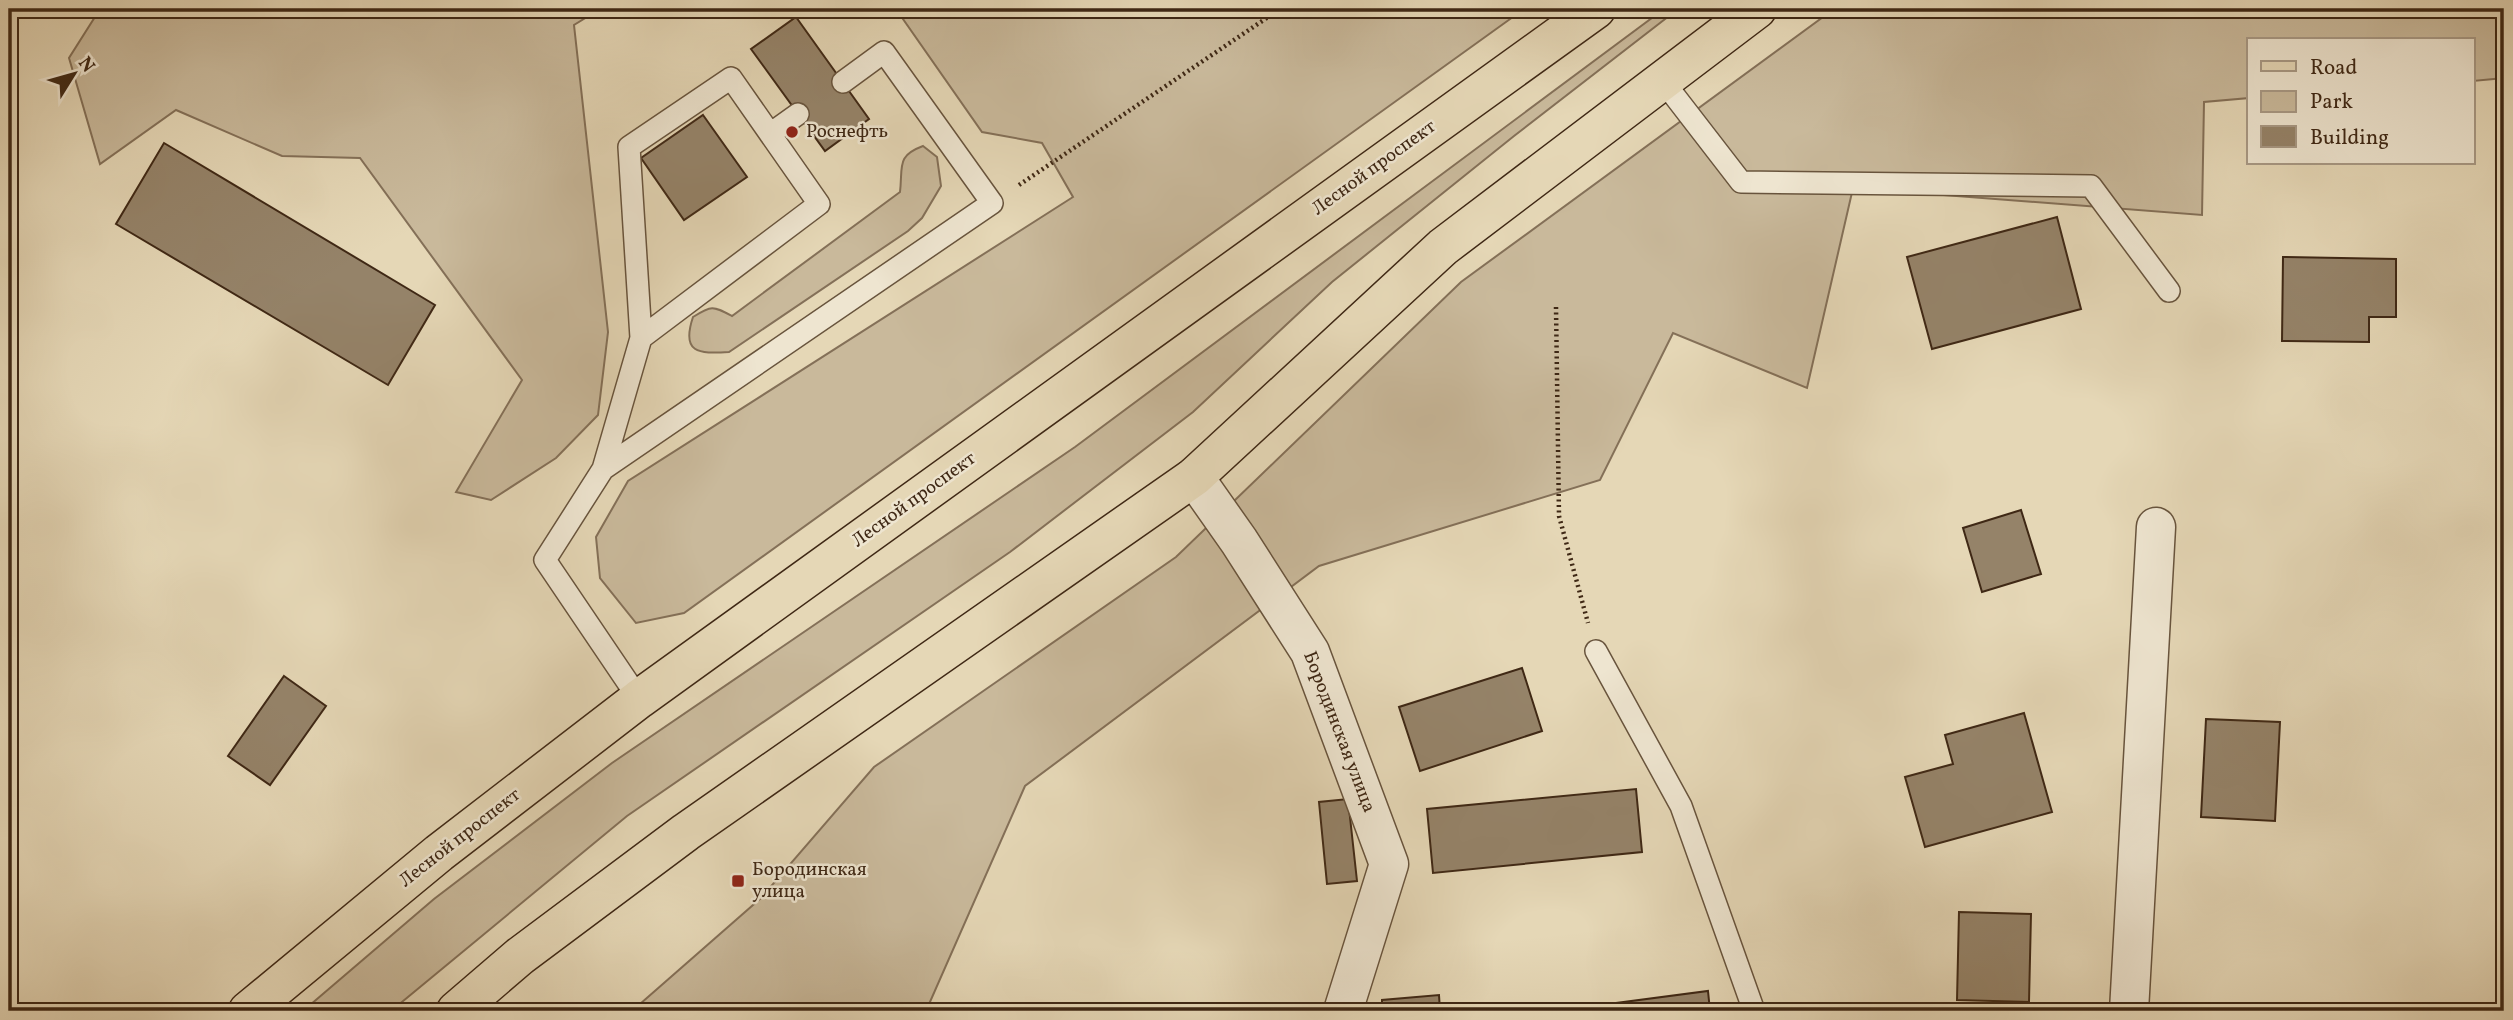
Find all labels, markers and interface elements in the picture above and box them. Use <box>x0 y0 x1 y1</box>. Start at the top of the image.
north arrow <box>38 38 108 108</box>
legend <box>2247 38 2474 164</box>
text: N <box>71 52 101 78</box>
text: Road <box>2310 54 2357 83</box>
text: Park <box>2310 88 2353 117</box>
street label: Лесной проспект <box>1307 114 1442 222</box>
place label: Роснефть <box>806 119 888 145</box>
marker: Роснефть <box>784 124 800 140</box>
text: Building <box>2310 124 2389 153</box>
street label: Лесной проспект <box>847 446 982 554</box>
street label: Бородинская улица <box>1296 648 1382 816</box>
street label: Лесной проспект <box>394 782 526 894</box>
place label: Бородинская улица <box>752 857 867 905</box>
marker: Бородинская улица <box>730 873 746 889</box>

